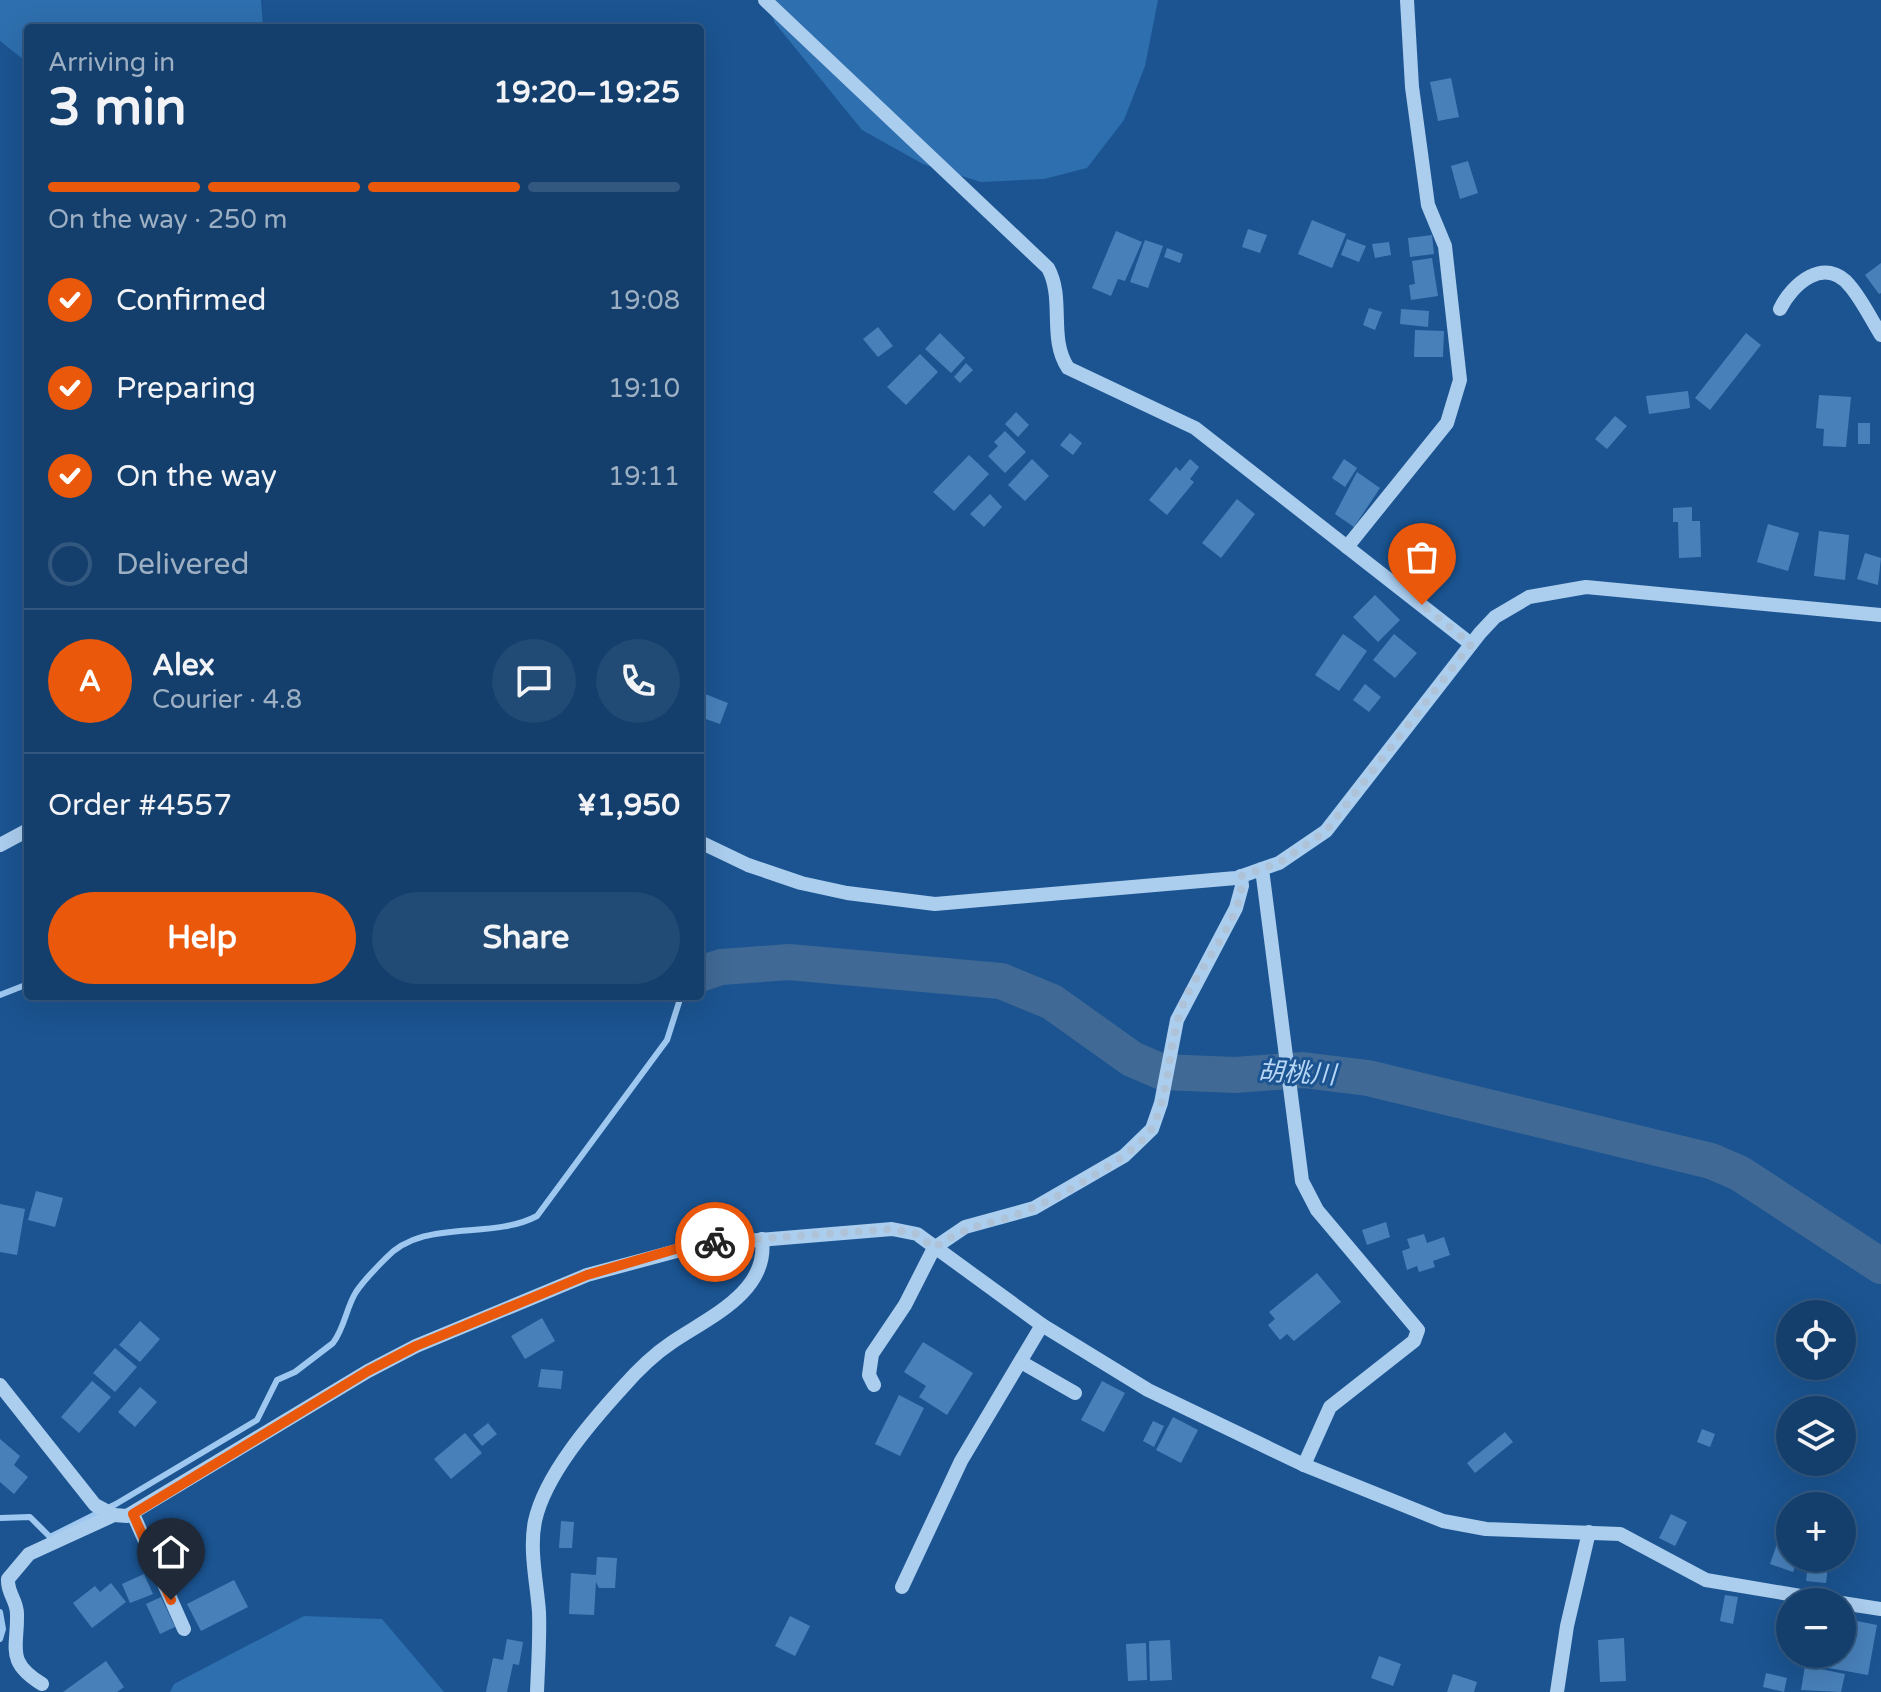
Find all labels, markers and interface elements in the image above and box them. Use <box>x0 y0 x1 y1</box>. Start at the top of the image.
text: Arriving in <box>48 47 175 78</box>
text: 19:20–19:25 <box>493 74 680 111</box>
text: 3 min <box>48 76 187 139</box>
text: On the way · 250 m <box>48 204 287 235</box>
icon: check <box>48 278 92 322</box>
text: Confirmed <box>116 282 267 319</box>
text: 19:08 <box>608 285 680 316</box>
icon: check <box>48 366 92 410</box>
text: Preparing <box>116 370 256 407</box>
text: 19:10 <box>608 373 680 404</box>
icon: check <box>48 454 92 498</box>
text: On the way <box>116 458 277 495</box>
text: 19:11 <box>608 461 680 492</box>
pin <box>1388 523 1456 605</box>
icon: bag <box>1400 535 1444 579</box>
text: Delivered <box>116 546 250 583</box>
button: chat <box>492 639 576 723</box>
button: phone <box>596 639 680 723</box>
text: Alex <box>152 647 215 684</box>
text: A <box>79 663 101 700</box>
text: Courier · 4.8 <box>152 684 302 715</box>
text: Order #4557 <box>48 787 232 824</box>
text: ¥1,950 <box>577 787 680 824</box>
button: Help <box>48 892 356 984</box>
button: Share <box>372 892 680 984</box>
water label: 胡桃川 <box>1257 1055 1340 1091</box>
courier <box>675 1202 755 1282</box>
icon: bike <box>693 1220 737 1264</box>
map controls <box>1776 1300 1856 1668</box>
button: locate <box>1776 1300 1856 1380</box>
button: layers <box>1776 1396 1856 1476</box>
button: + <box>1776 1492 1856 1572</box>
pin <box>137 1518 205 1600</box>
icon: home <box>149 1530 193 1574</box>
button: − <box>1776 1588 1856 1668</box>

